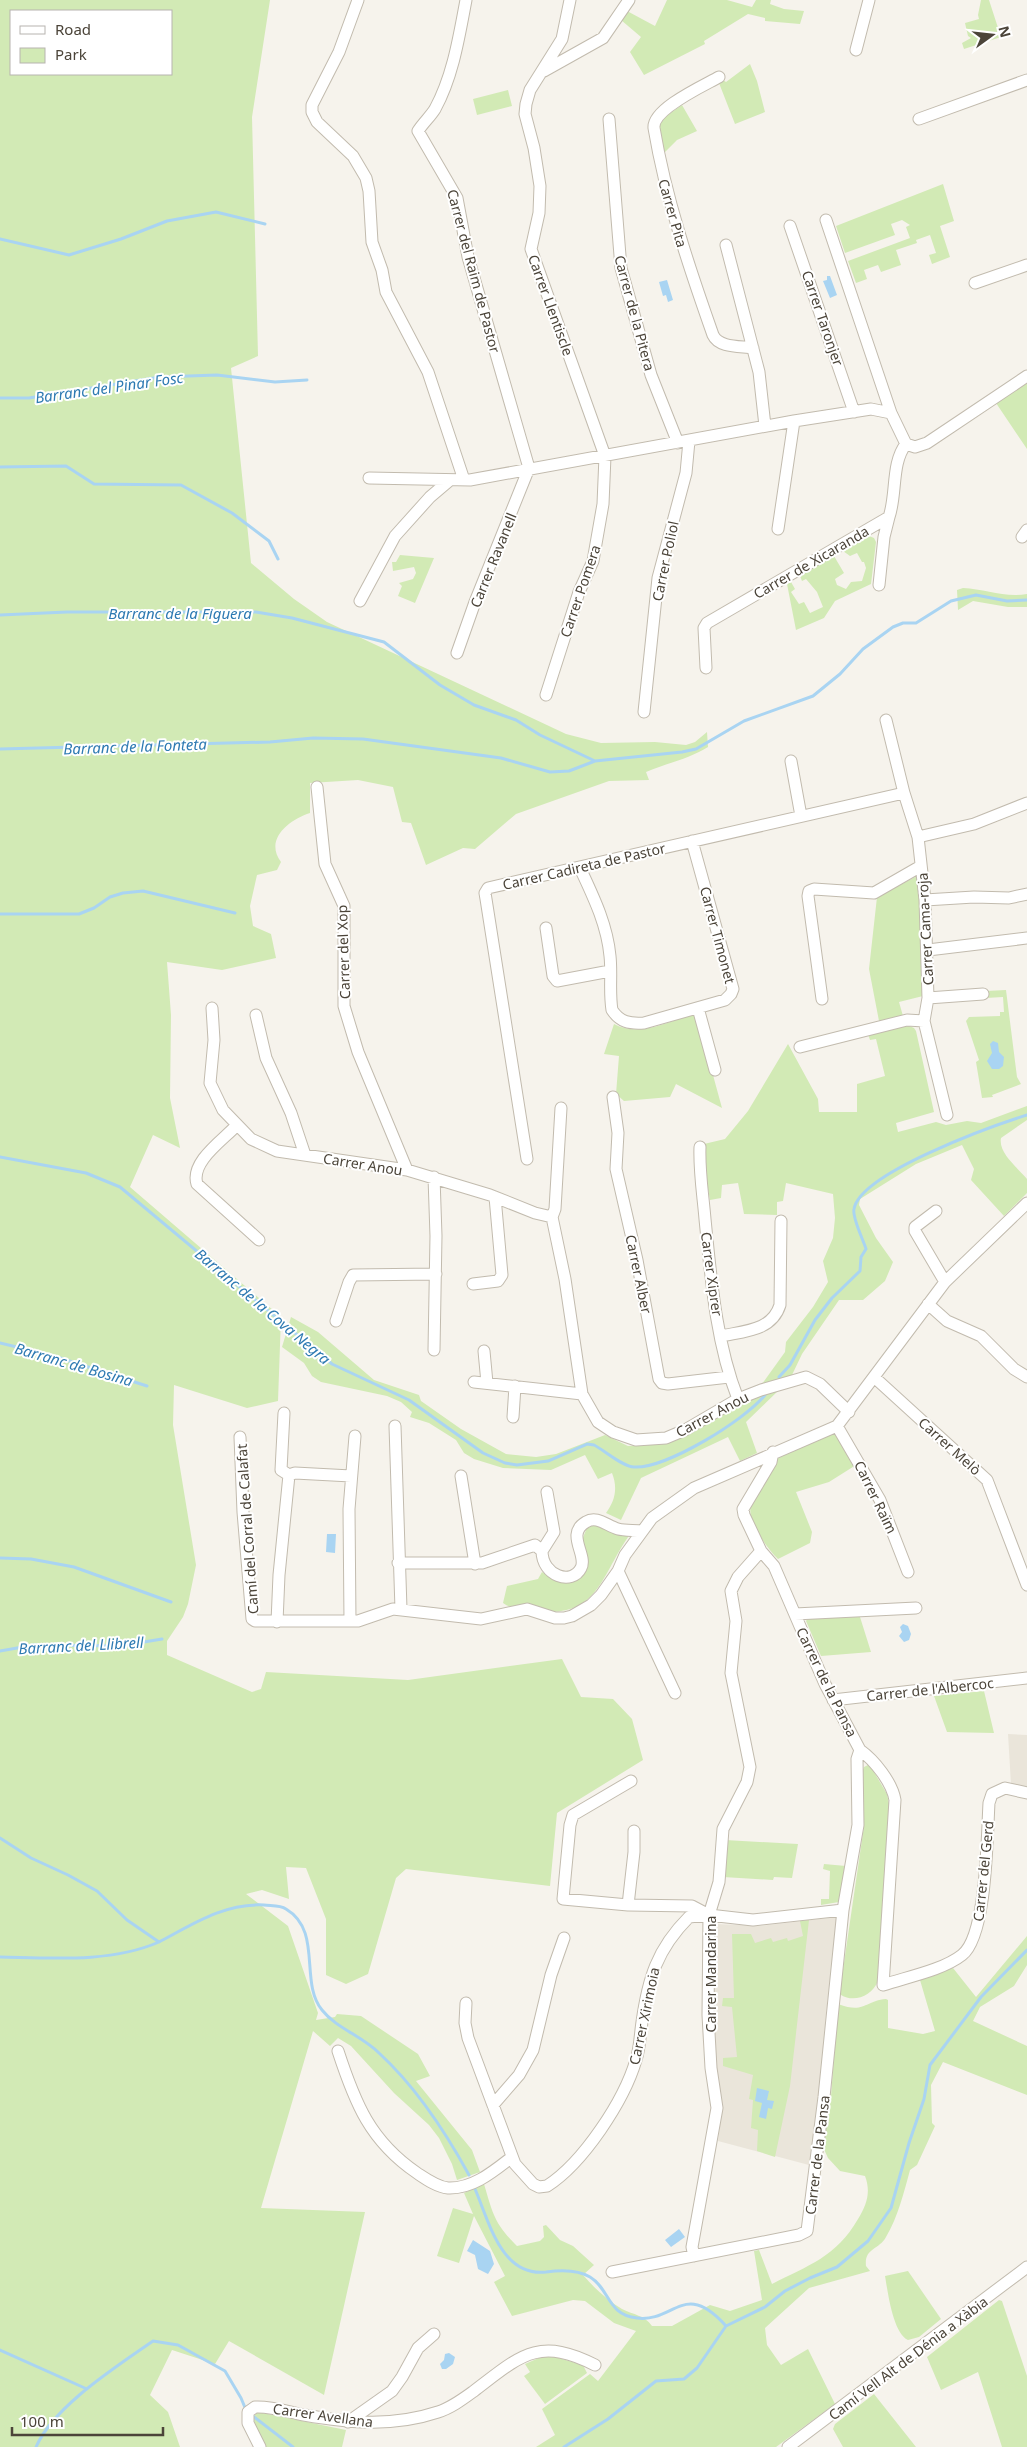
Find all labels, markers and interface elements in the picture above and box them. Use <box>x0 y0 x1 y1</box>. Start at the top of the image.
legend <box>10 10 172 75</box>
north arrow <box>967 10 1017 60</box>
text: Road <box>55 19 91 39</box>
text: N <box>994 24 1016 39</box>
text: Park <box>55 44 87 64</box>
street label: Carrer Pita <box>654 177 692 249</box>
street label: Carrer del Raim de Pastor <box>443 187 505 355</box>
street label: Carrer Llentiscle <box>524 252 578 358</box>
street label: Carrer de la Pitera <box>610 253 660 373</box>
street label: Carrer Taronjer <box>798 268 848 368</box>
water label: Barranc del Pinar Fosc <box>34 367 185 407</box>
street label: Carrer Ravanell <box>465 510 521 610</box>
street label: Carrer Poliol <box>647 519 683 603</box>
street label: Carrer de Xicaranda <box>750 521 872 603</box>
street label: Carrer Pomera <box>555 542 605 640</box>
water label: Barranc de la Figuera <box>108 603 252 623</box>
water label: Barranc de la Fonteta <box>63 733 208 759</box>
street label: Carrer Cadireta de Pastor <box>501 838 668 894</box>
street label: Carrer Cama-roja <box>913 872 937 986</box>
street label: Carrer Timonet <box>696 884 740 986</box>
street label: Carrer del Xop <box>332 905 354 999</box>
street label: Carrer Anou <box>322 1148 404 1180</box>
street label: Carrer Xiprer <box>697 1231 727 1318</box>
street label: Carrer Alber <box>621 1233 657 1315</box>
water label: Barranc de la Cova Negra <box>191 1243 335 1369</box>
water label: Barranc de Bosina <box>13 1338 136 1391</box>
street label: Carrer Anou <box>672 1387 752 1441</box>
street label: Carrer Melò <box>915 1413 985 1479</box>
street label: Camí del Corral de Calafat <box>232 1443 262 1615</box>
street label: Carrer Raïm <box>850 1458 902 1536</box>
street label: Carrer de la Pansa <box>792 1624 862 1740</box>
water label: Barranc del Llibrell <box>18 1632 145 1658</box>
street label: Carrer de l'Albercoc <box>865 1673 995 1705</box>
street label: Carrer del Gerd <box>968 1820 998 1922</box>
street label: Carrer Mandarina <box>701 1916 720 2032</box>
street label: Carrer Xirimoia <box>624 1965 664 2067</box>
street label: Carrer de la Pansa <box>800 2094 834 2216</box>
street label: Camí Vell Alt de Dénia a Xàbia <box>824 2292 992 2424</box>
street label: Carrer Avellana <box>272 2399 374 2431</box>
scale bar <box>12 2404 164 2436</box>
text: 100 m <box>20 2411 64 2431</box>

